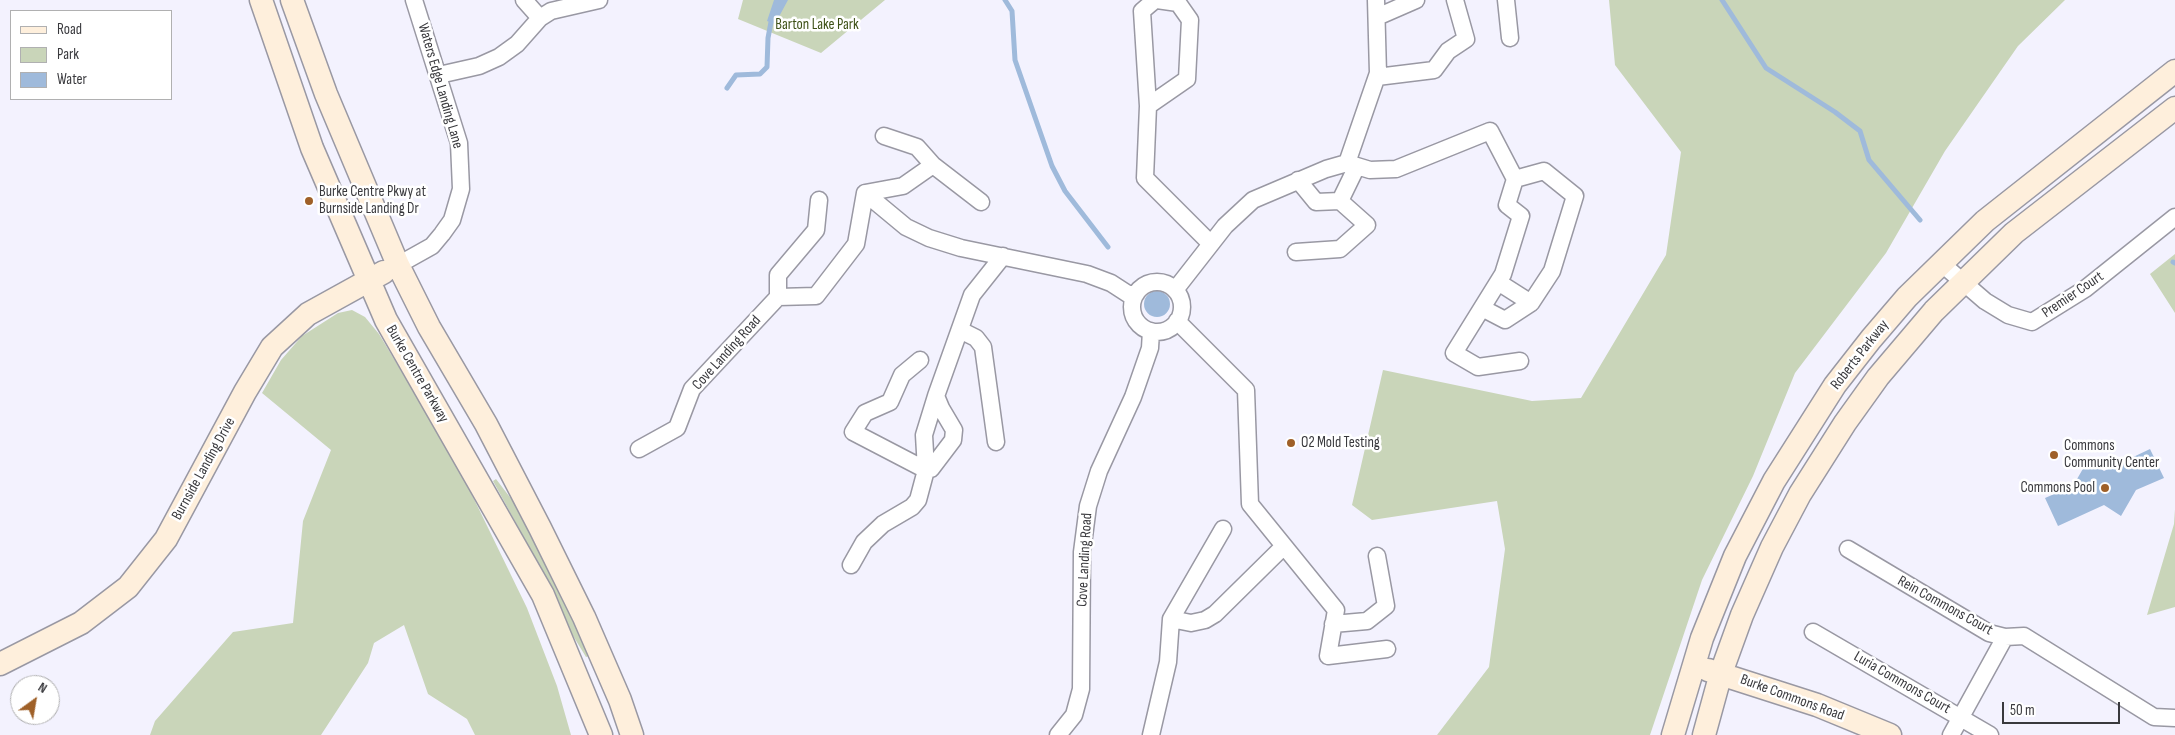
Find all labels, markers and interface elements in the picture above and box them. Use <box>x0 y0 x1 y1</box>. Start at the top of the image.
legend <box>10 10 172 100</box>
park label: Barton Lake Park <box>775 16 859 34</box>
text: Road <box>57 20 82 39</box>
street label: Waters Edge Landing Lane <box>413 21 467 151</box>
text: Park <box>57 45 79 64</box>
text: Water <box>57 70 87 89</box>
place label: Burke Centre Pkwy at Burnside Landing Dr <box>319 183 426 218</box>
marker: Burke Centre Pkwy at Burnside Landing Dr <box>303 195 315 207</box>
street label: Premier Court <box>2039 268 2107 322</box>
street label: Cove Landing Road <box>689 312 765 394</box>
street label: Roberts Parkway <box>1827 317 1893 393</box>
street label: Burke Centre Parkway <box>382 322 452 426</box>
street label: Burnside Landing Drive <box>168 415 240 523</box>
place label: O2 Mold Testing <box>1301 434 1380 452</box>
marker: O2 Mold Testing <box>1285 437 1297 449</box>
place label: Commons Community Center <box>2064 437 2159 472</box>
marker: Commons Community Center <box>2048 449 2060 461</box>
place label: Commons Pool <box>2020 479 2095 497</box>
marker: Commons Pool <box>2099 482 2111 494</box>
street label: Cove Landing Road <box>1074 513 1096 607</box>
street label: Rein Commons Court <box>1894 572 1996 640</box>
street label: Luria Commons Court <box>1850 648 1954 718</box>
street label: Burke Commons Road <box>1738 671 1846 725</box>
north arrow <box>10 675 60 725</box>
text: N <box>35 679 50 697</box>
scale bar <box>2005 692 2122 724</box>
text: 50 m <box>2010 701 2035 720</box>

